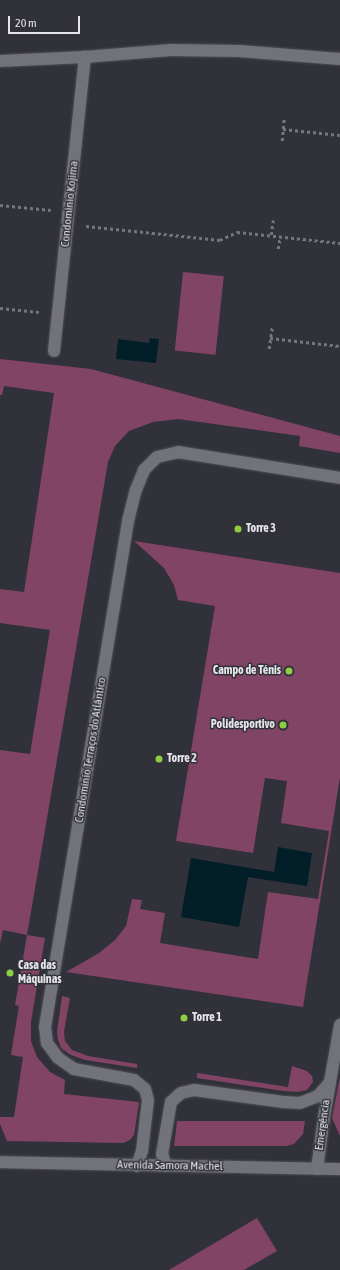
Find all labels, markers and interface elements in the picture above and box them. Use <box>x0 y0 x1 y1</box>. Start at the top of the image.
scale bar <box>10 8 82 34</box>
text: 20 m <box>15 16 37 30</box>
street label: Condominio Kojima <box>58 160 82 248</box>
place label: Torre 3 <box>246 522 276 536</box>
marker: Torre 3 <box>233 524 243 534</box>
place label: Campo de Ténis <box>213 664 281 678</box>
marker: Campo de Ténis <box>284 666 294 676</box>
street label: Condomínio Terraços do Atlântico <box>72 676 110 824</box>
place label: Polidesportivo <box>211 718 275 732</box>
marker: Polidesportivo <box>278 720 288 730</box>
place label: Torre 2 <box>167 752 197 766</box>
marker: Torre 2 <box>154 754 164 764</box>
place label: Casa das Máquinas <box>18 959 61 987</box>
marker: Casa das Máquinas <box>5 968 15 978</box>
place label: Torre 1 <box>192 1011 222 1025</box>
marker: Torre 1 <box>179 1013 189 1023</box>
street label: Emergência <box>312 1099 334 1151</box>
street label: Avenida Samora Machel <box>117 1158 223 1174</box>

